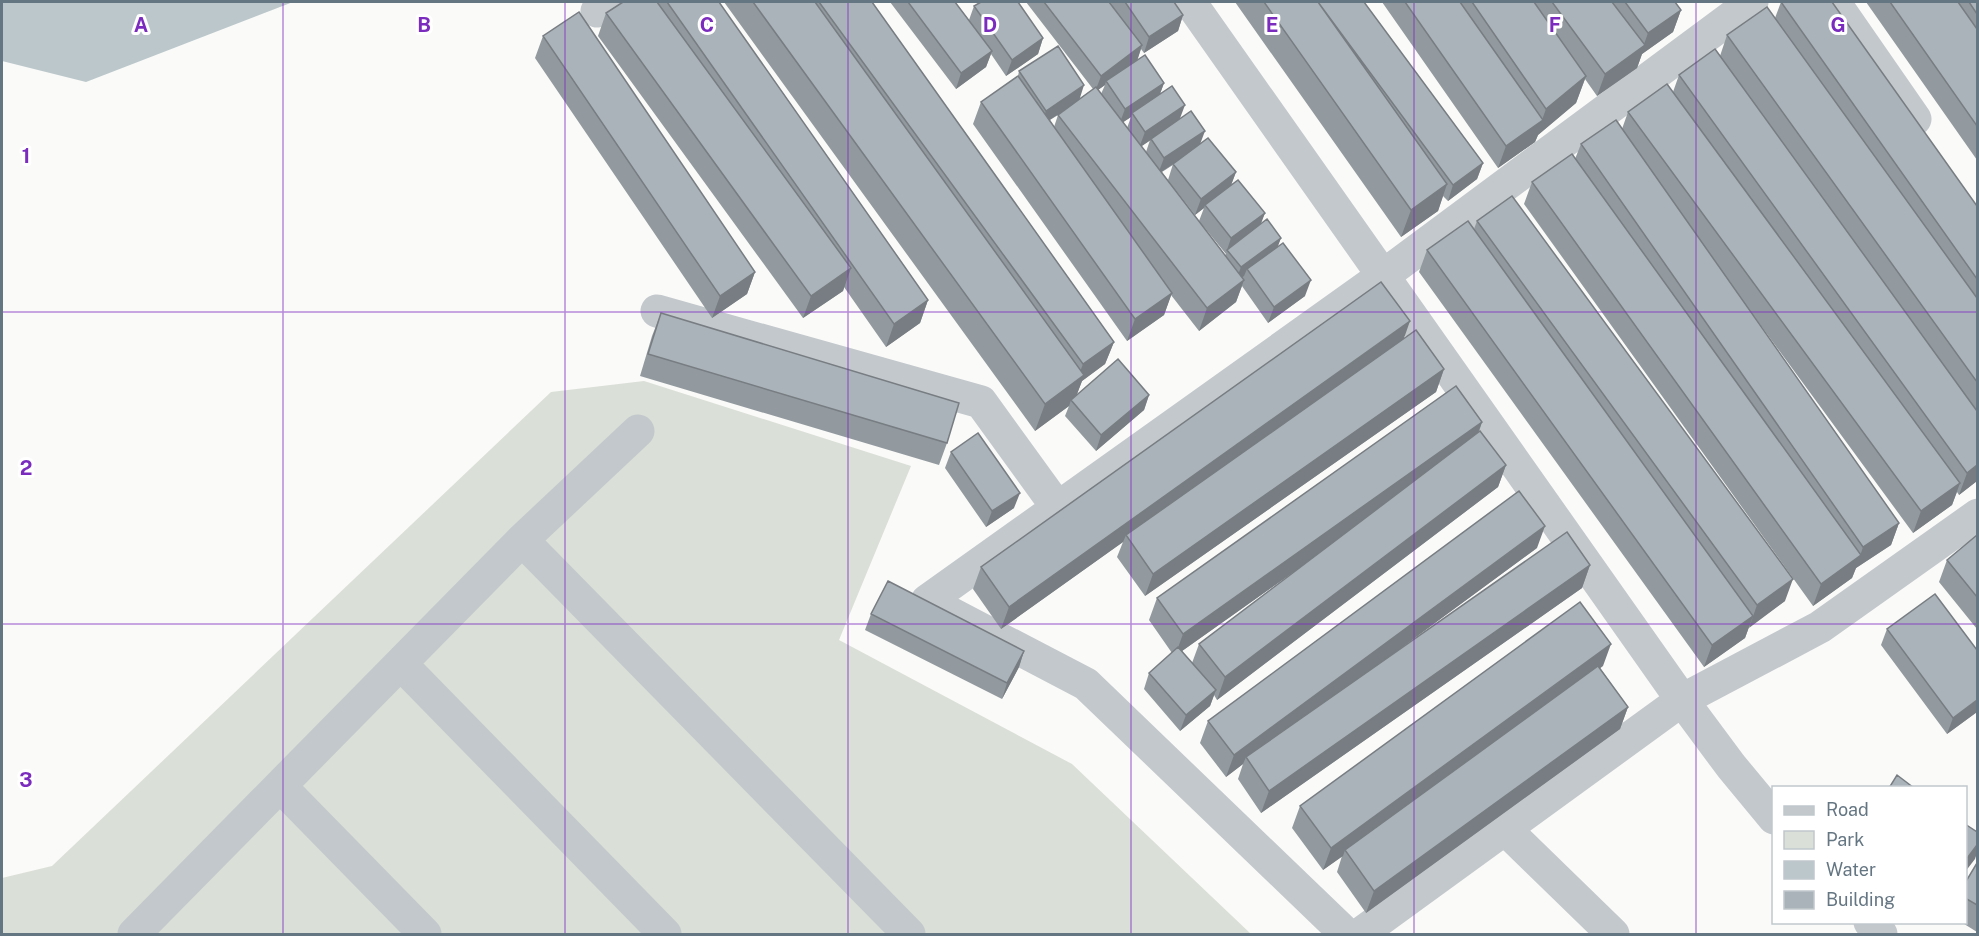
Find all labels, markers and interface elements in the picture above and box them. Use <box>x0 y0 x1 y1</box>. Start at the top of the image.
text: A <box>134 13 148 37</box>
text: B <box>417 13 431 37</box>
text: C <box>700 13 714 37</box>
text: D <box>983 13 997 37</box>
text: E <box>1266 13 1278 37</box>
text: F <box>1549 13 1561 37</box>
text: G <box>1830 13 1846 37</box>
text: 1 <box>22 144 30 168</box>
text: 2 <box>20 456 32 480</box>
text: 3 <box>19 768 33 792</box>
legend <box>1772 786 1967 924</box>
text: Road <box>1826 799 1869 820</box>
text: Park <box>1826 829 1864 850</box>
text: Water <box>1826 859 1876 880</box>
text: Building <box>1826 889 1895 910</box>

